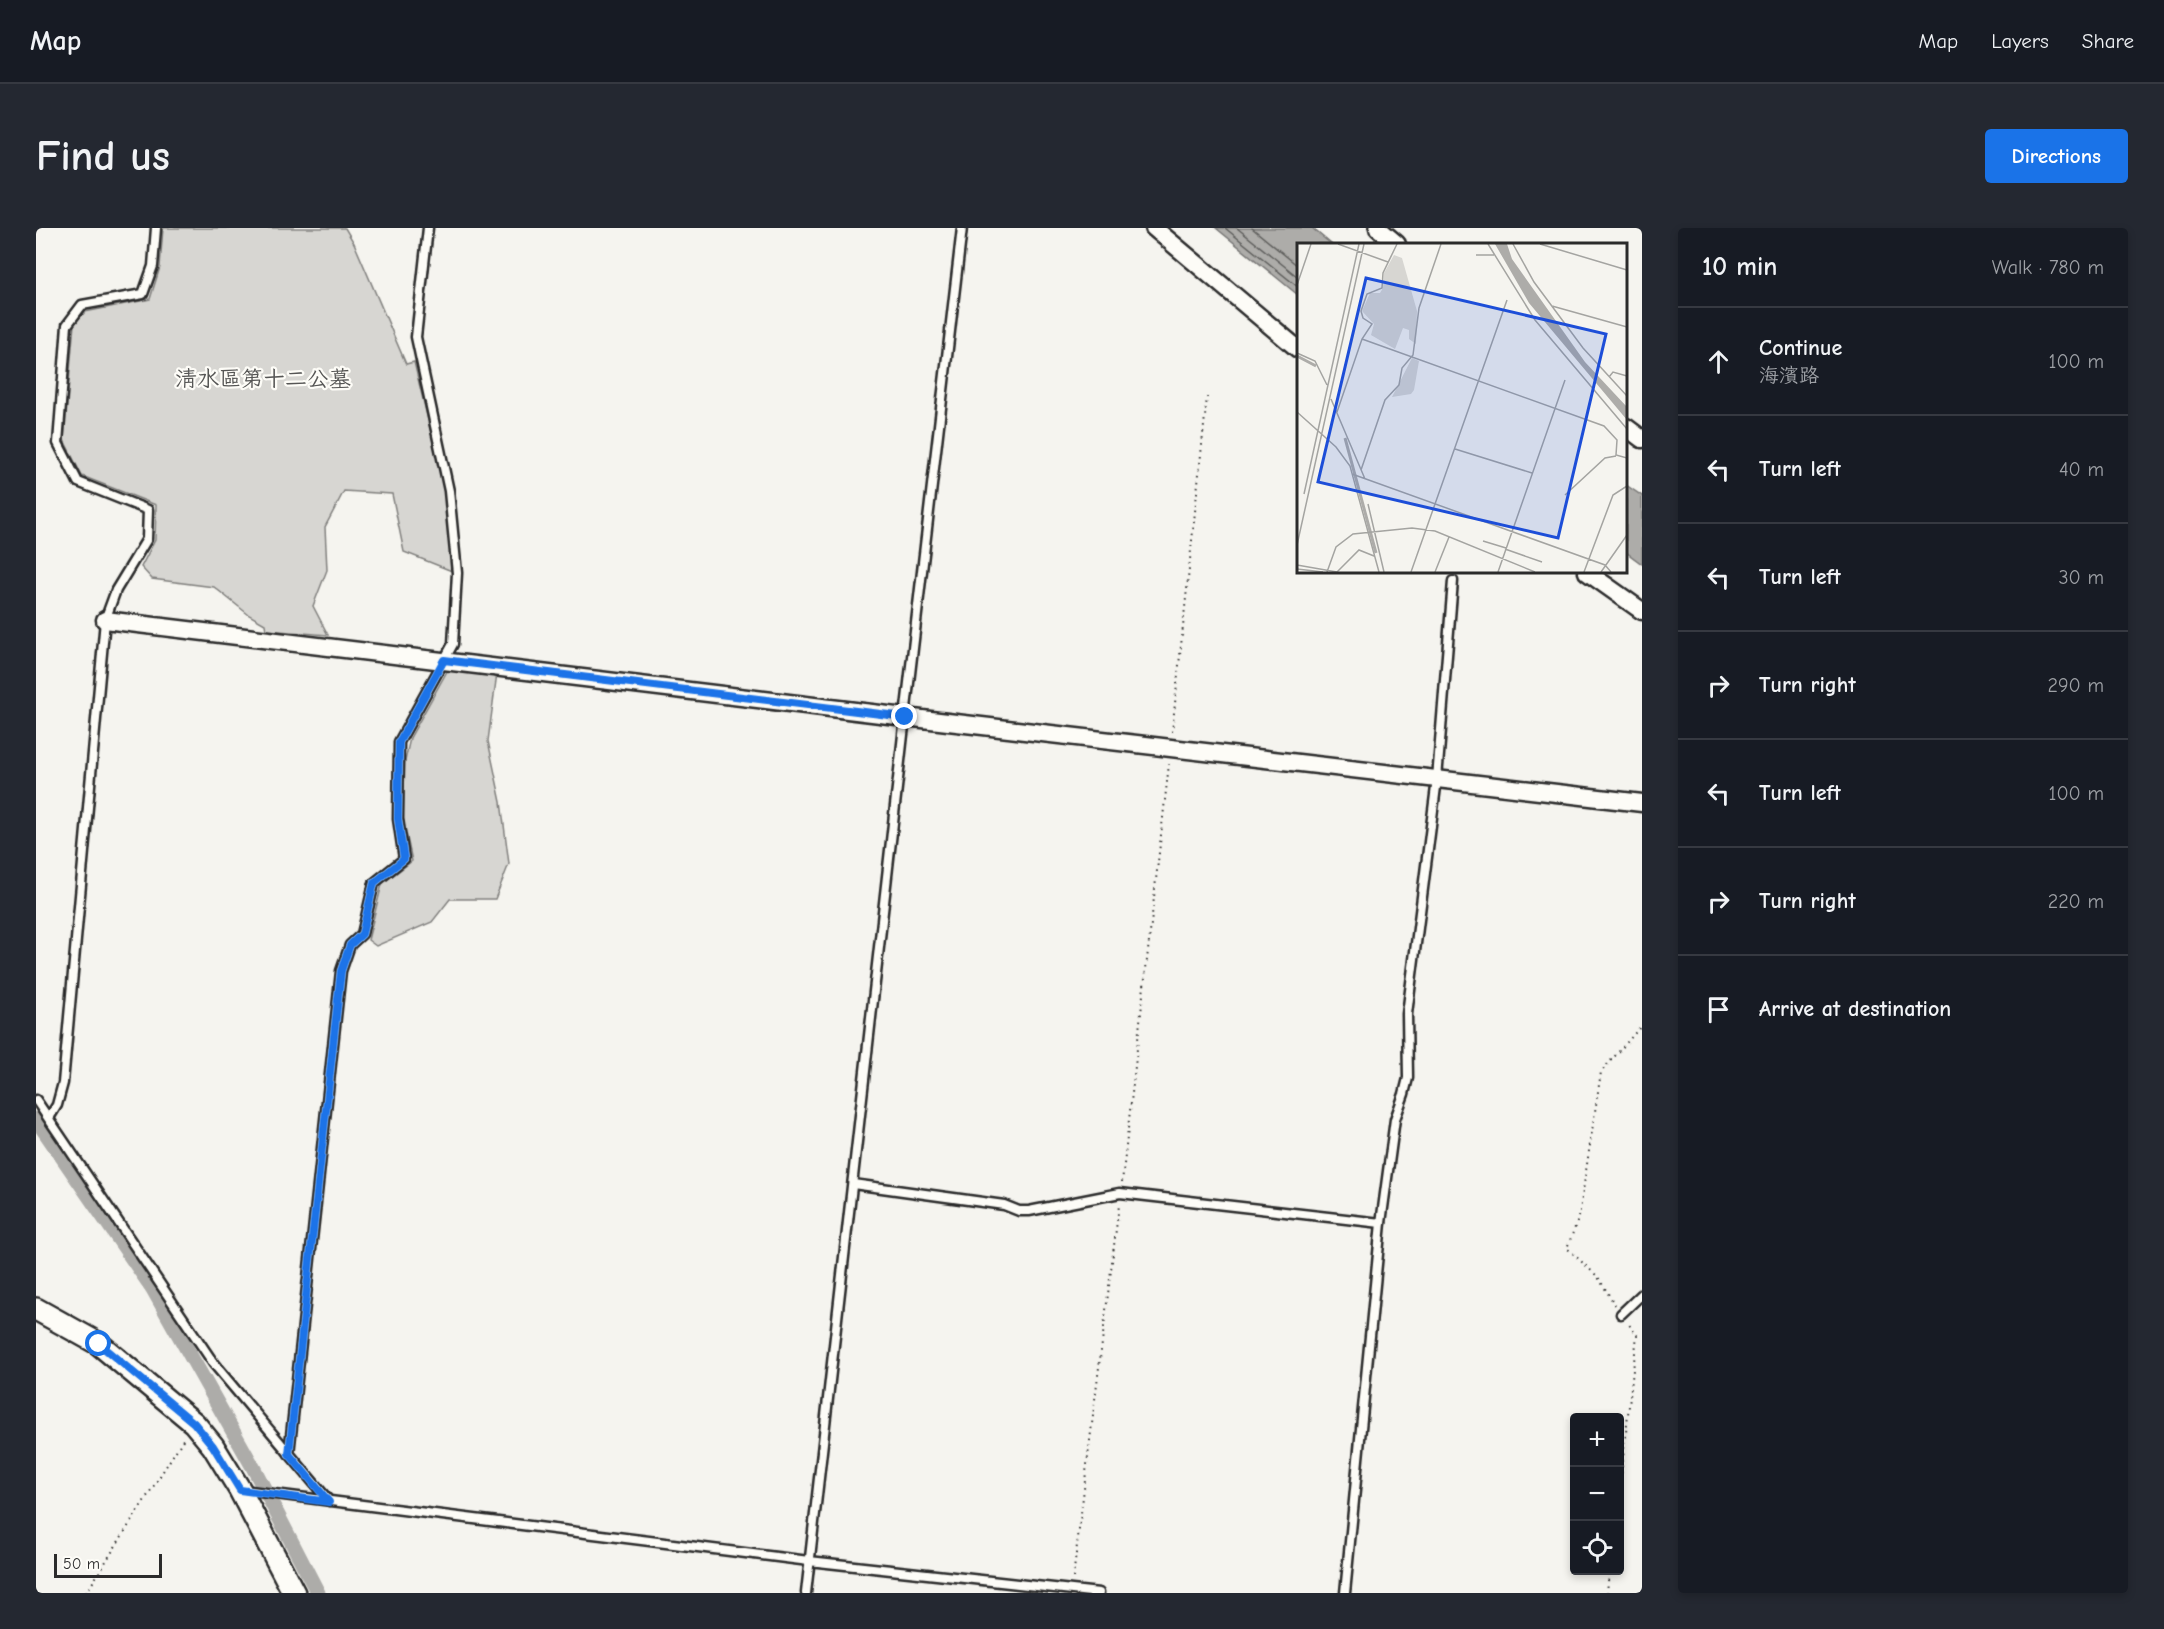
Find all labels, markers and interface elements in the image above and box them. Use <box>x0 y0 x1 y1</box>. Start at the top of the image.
text: Map <box>30 25 81 57</box>
text: Map <box>1919 29 1958 53</box>
text: Layers <box>1991 29 2049 53</box>
text: Share <box>2082 29 2134 53</box>
button: Directions <box>1985 129 2128 183</box>
text: Find us <box>36 132 170 181</box>
inset map <box>1297 243 1627 573</box>
text: 10 min <box>1702 252 1777 282</box>
text: Walk · 780 m <box>1992 256 2104 279</box>
text: Continue <box>1759 335 1842 361</box>
icon: ahead <box>1702 345 1735 378</box>
text: 100 m <box>2049 350 2104 373</box>
text: 海濱路 <box>1759 364 1819 387</box>
park label: 清水區第十二公墓 <box>175 366 351 392</box>
icon: left <box>1702 453 1735 486</box>
text: Turn left <box>1759 456 1841 482</box>
text: 40 m <box>2059 458 2104 481</box>
icon: left <box>1702 561 1735 594</box>
text: Turn left <box>1759 564 1841 590</box>
text: 30 m <box>2058 566 2104 589</box>
icon: right <box>1702 669 1735 702</box>
text: Turn right <box>1759 672 1856 698</box>
text: 290 m <box>2048 674 2104 697</box>
route end <box>891 703 917 729</box>
icon: left <box>1702 777 1735 810</box>
text: Turn left <box>1759 780 1841 806</box>
text: 100 m <box>2049 782 2104 805</box>
icon: right <box>1702 885 1735 918</box>
text: Turn right <box>1759 888 1856 914</box>
text: 220 m <box>2048 890 2104 913</box>
icon: arrive <box>1702 993 1735 1026</box>
text: Arrive at destination <box>1759 996 1951 1022</box>
route start <box>85 1330 111 1356</box>
map controls <box>1570 1413 1624 1575</box>
button: + <box>1570 1413 1624 1467</box>
button: − <box>1570 1467 1624 1521</box>
button: locate <box>1570 1521 1624 1575</box>
scale bar <box>54 1551 162 1578</box>
text: 50 m <box>63 1555 100 1573</box>

